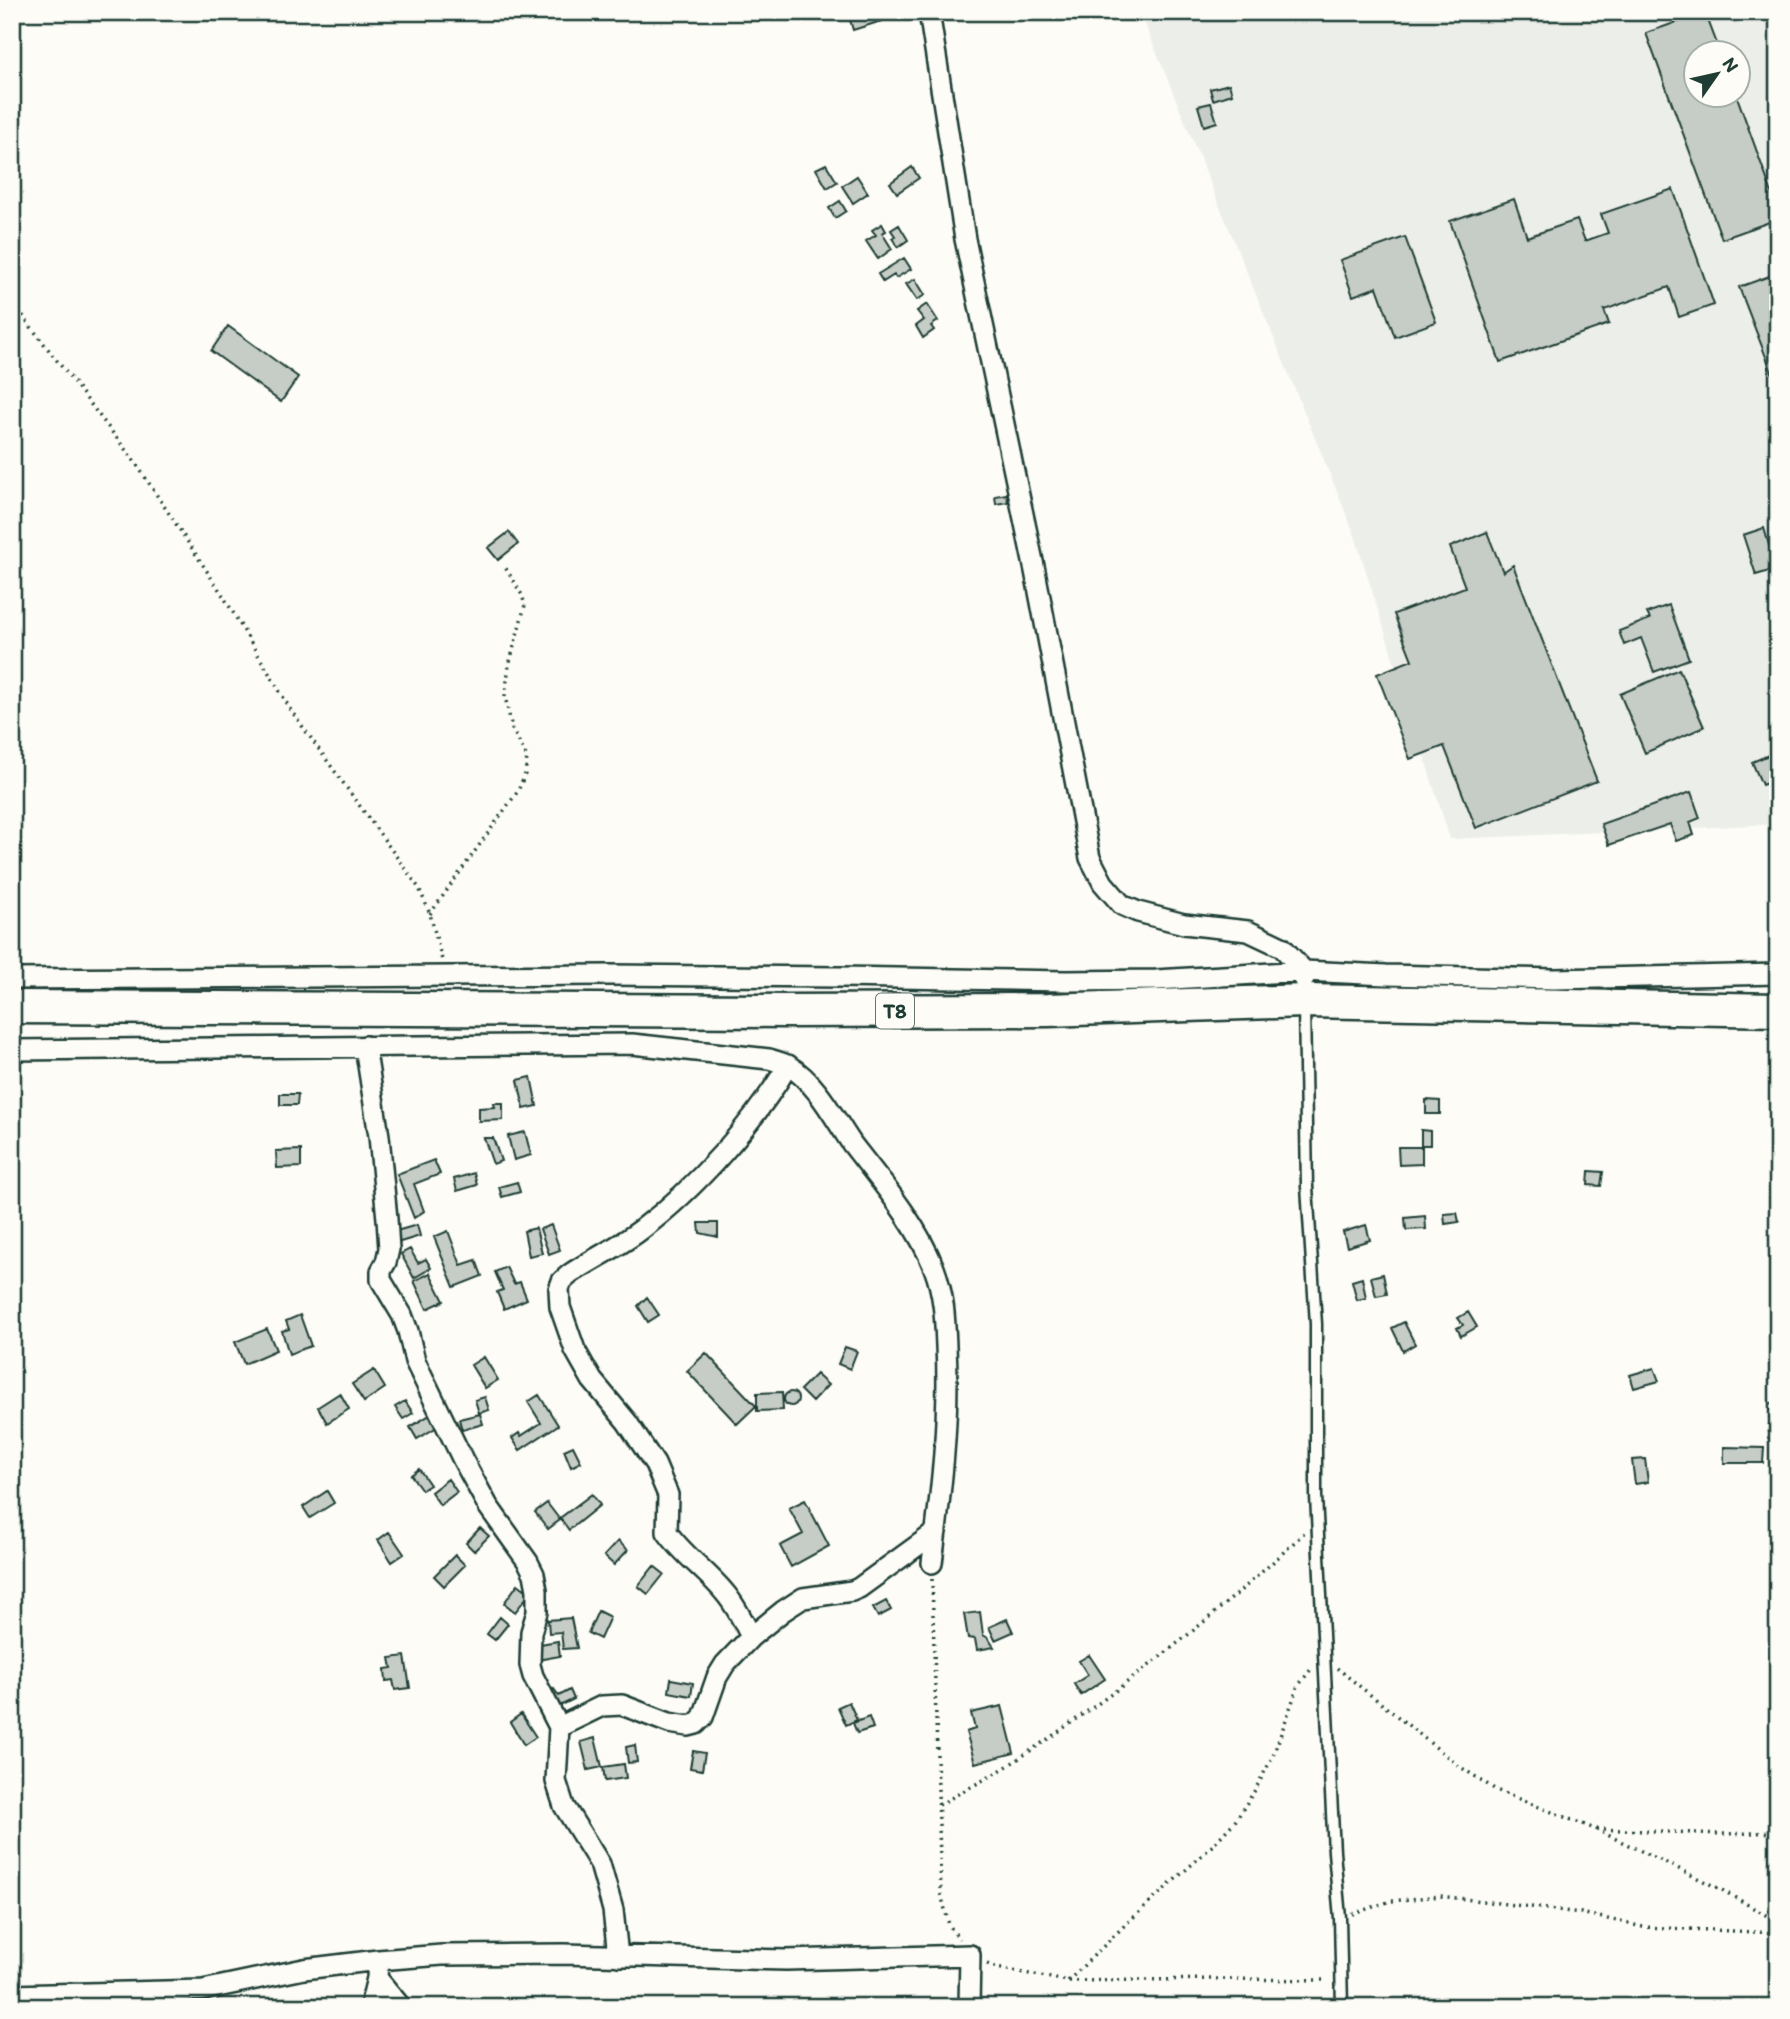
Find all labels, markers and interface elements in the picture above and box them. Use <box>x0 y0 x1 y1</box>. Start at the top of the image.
north arrow <box>1682 38 1752 108</box>
text: N <box>1718 53 1744 77</box>
road number: T8 <box>876 993 914 1028</box>

